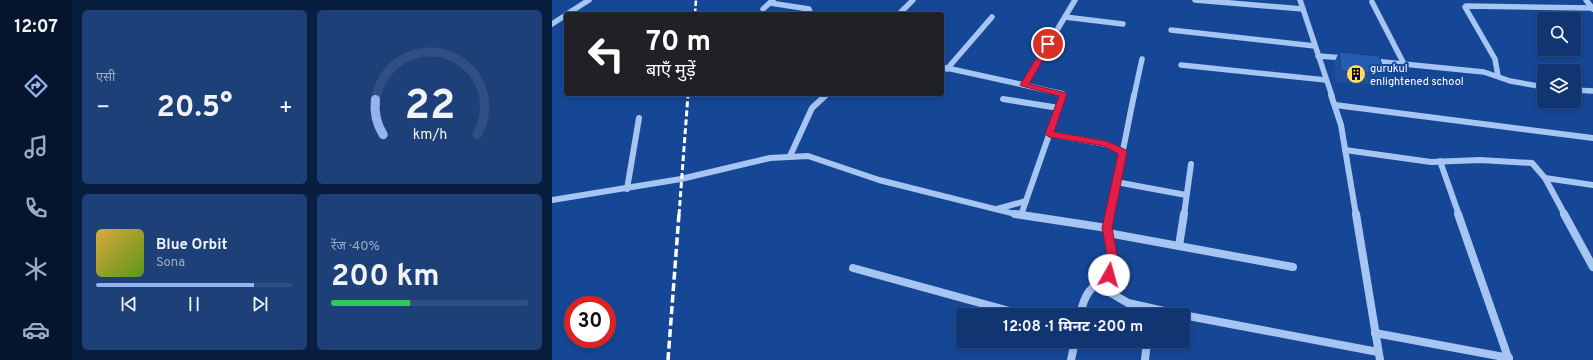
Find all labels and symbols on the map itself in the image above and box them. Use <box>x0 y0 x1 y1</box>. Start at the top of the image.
pin <box>1031 27 1065 61</box>
place label: gurukul enlightened school <box>1370 62 1464 89</box>
building icon: gurukul enlightened school <box>1345 63 1367 85</box>
position arrow <box>1088 254 1130 296</box>
speed limit sign: 30 <box>564 296 616 348</box>

